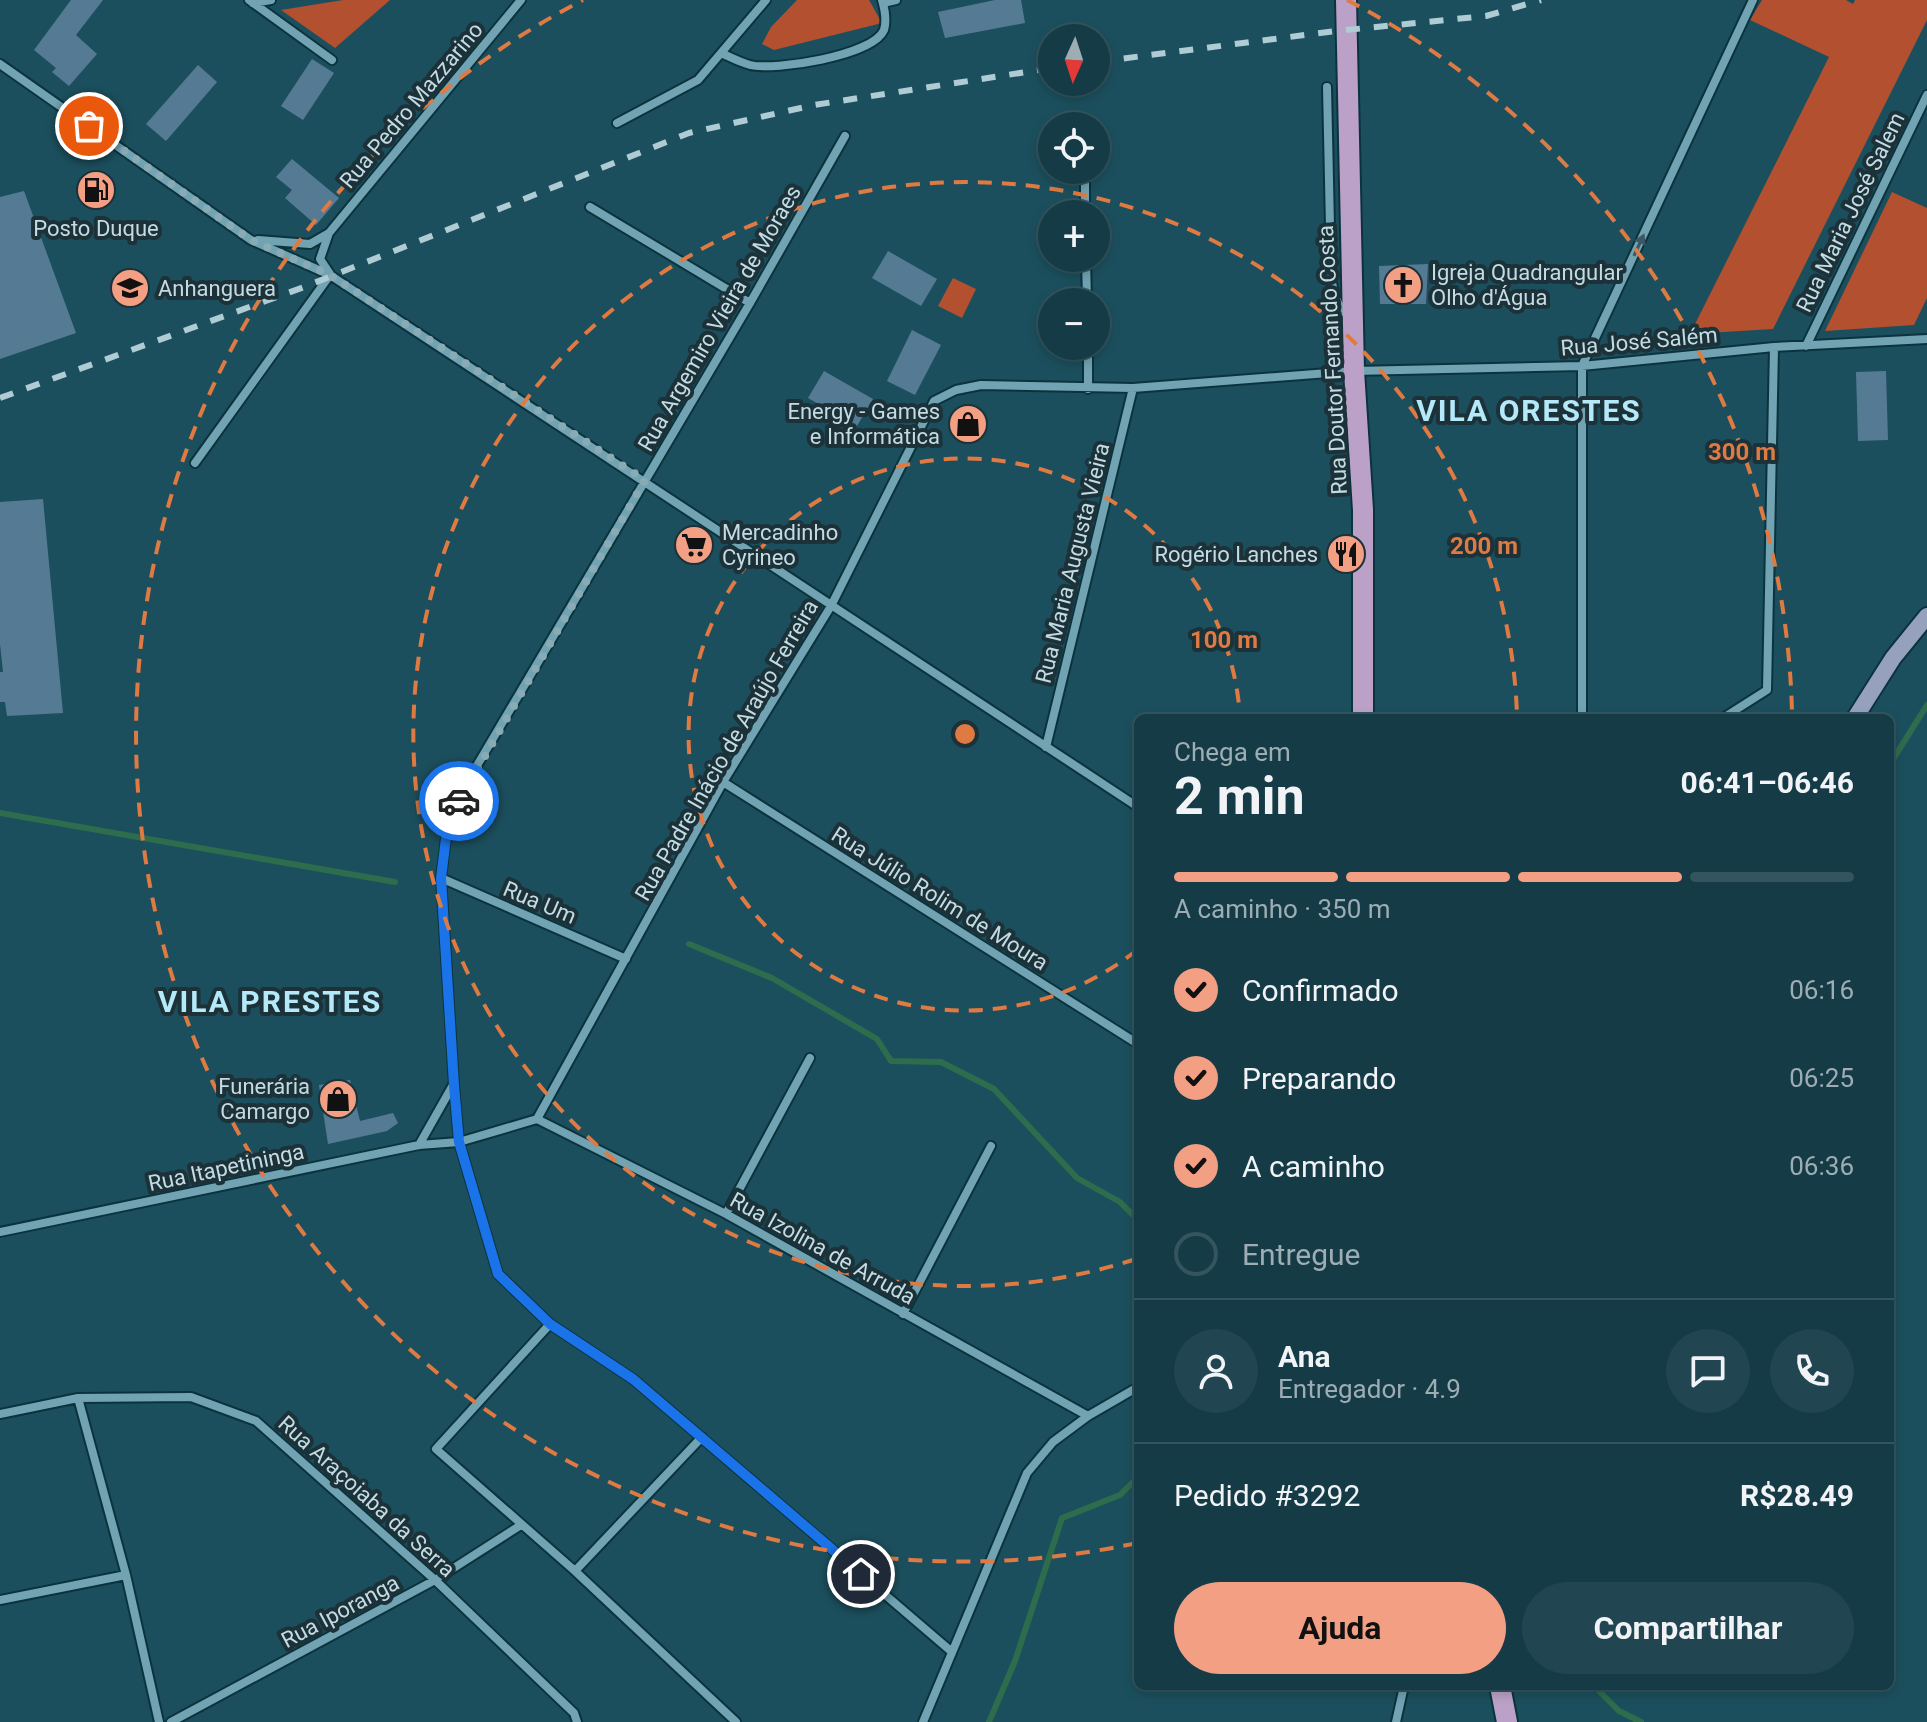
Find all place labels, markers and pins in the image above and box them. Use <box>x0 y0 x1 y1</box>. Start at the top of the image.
pin <box>55 92 123 160</box>
fuel station icon: Posto Duque <box>75 169 117 211</box>
place label: Posto Duque <box>33 216 159 241</box>
place label: Igreja Quadrangular Olho d'Água <box>1431 260 1624 310</box>
church icon: Igreja Quadrangular Olho d'Água <box>1382 264 1424 306</box>
school or university icon: Anhanguera <box>109 267 151 309</box>
place label: Anhanguera <box>158 276 276 301</box>
place label: Energy - Games e Informática <box>787 399 940 449</box>
shop icon: Energy - Games e Informática <box>947 403 989 445</box>
place label: Mercadinho Cyrineo <box>722 520 838 570</box>
supermarket icon: Mercadinho Cyrineo <box>673 524 715 566</box>
restaurant icon: Rogério Lanches <box>1325 533 1367 575</box>
place label: Rogério Lanches <box>1154 542 1318 567</box>
centre of rings <box>951 720 979 748</box>
place label: Funerária Camargo <box>218 1074 310 1124</box>
shop icon: Funerária Camargo <box>317 1078 359 1120</box>
pin <box>827 1540 895 1608</box>

